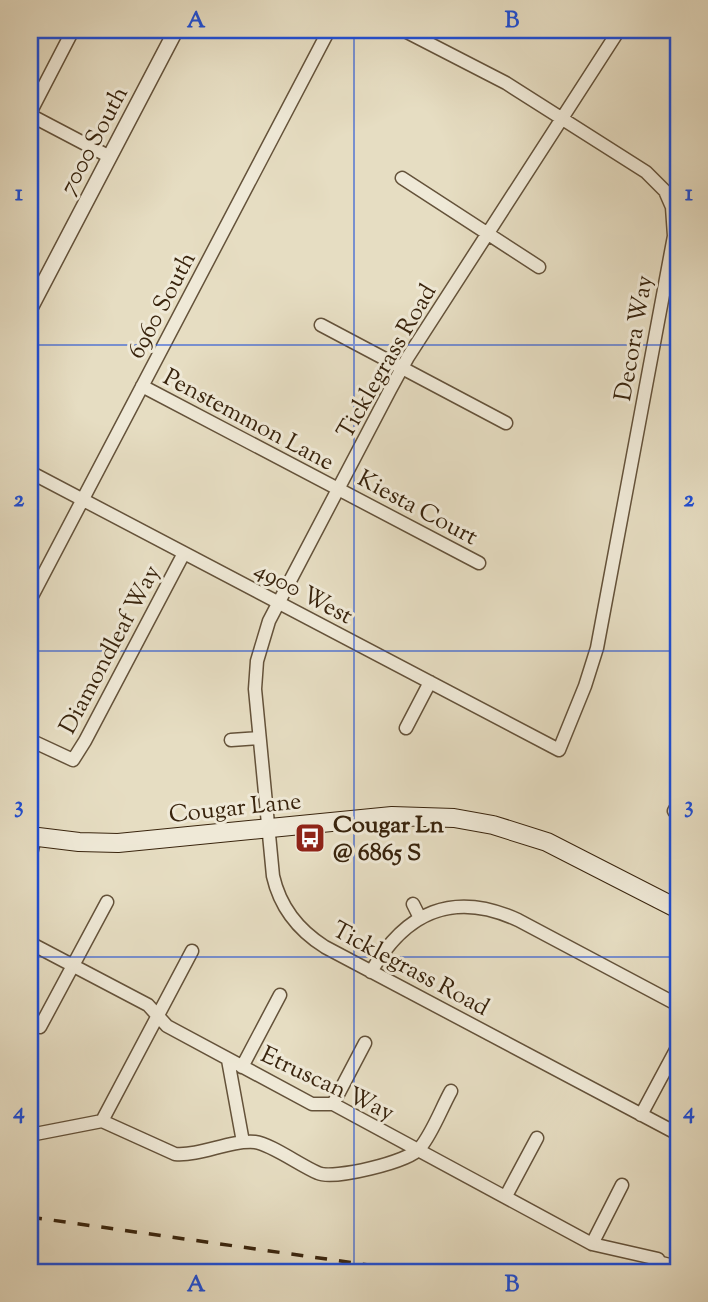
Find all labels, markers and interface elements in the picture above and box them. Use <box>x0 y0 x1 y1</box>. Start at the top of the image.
text: A <box>187 5 206 38</box>
text: B <box>505 5 520 38</box>
street label: 7000 South <box>52 81 138 201</box>
text: 1 <box>15 178 23 211</box>
text: 1 <box>685 178 693 211</box>
street label: 6960 South <box>120 246 205 366</box>
street label: Decora Way <box>607 273 663 404</box>
street label: Ticklegrass Road <box>330 278 446 446</box>
street label: Penstemmon Lane <box>157 361 340 480</box>
street label: Kiesta Court <box>351 463 483 555</box>
text: 2 <box>14 484 25 517</box>
text: 2 <box>684 484 695 517</box>
street label: 4900 West <box>248 554 358 634</box>
street label: Diamondleaf Way <box>52 559 170 741</box>
street label: Cougar Lane <box>167 785 303 833</box>
text: 3 <box>14 790 24 823</box>
text: 3 <box>684 790 694 823</box>
place label: Cougar Ln @ 6865 S <box>333 809 445 871</box>
bus stop icon: Cougar Ln @ 6865 S <box>293 821 327 855</box>
street label: Ticklegrass Road <box>325 914 495 1026</box>
street label: Etruscan Way <box>255 1039 400 1131</box>
text: 4 <box>12 1096 25 1129</box>
text: 4 <box>682 1096 695 1129</box>
text: A <box>187 1269 206 1302</box>
text: B <box>505 1269 520 1302</box>

